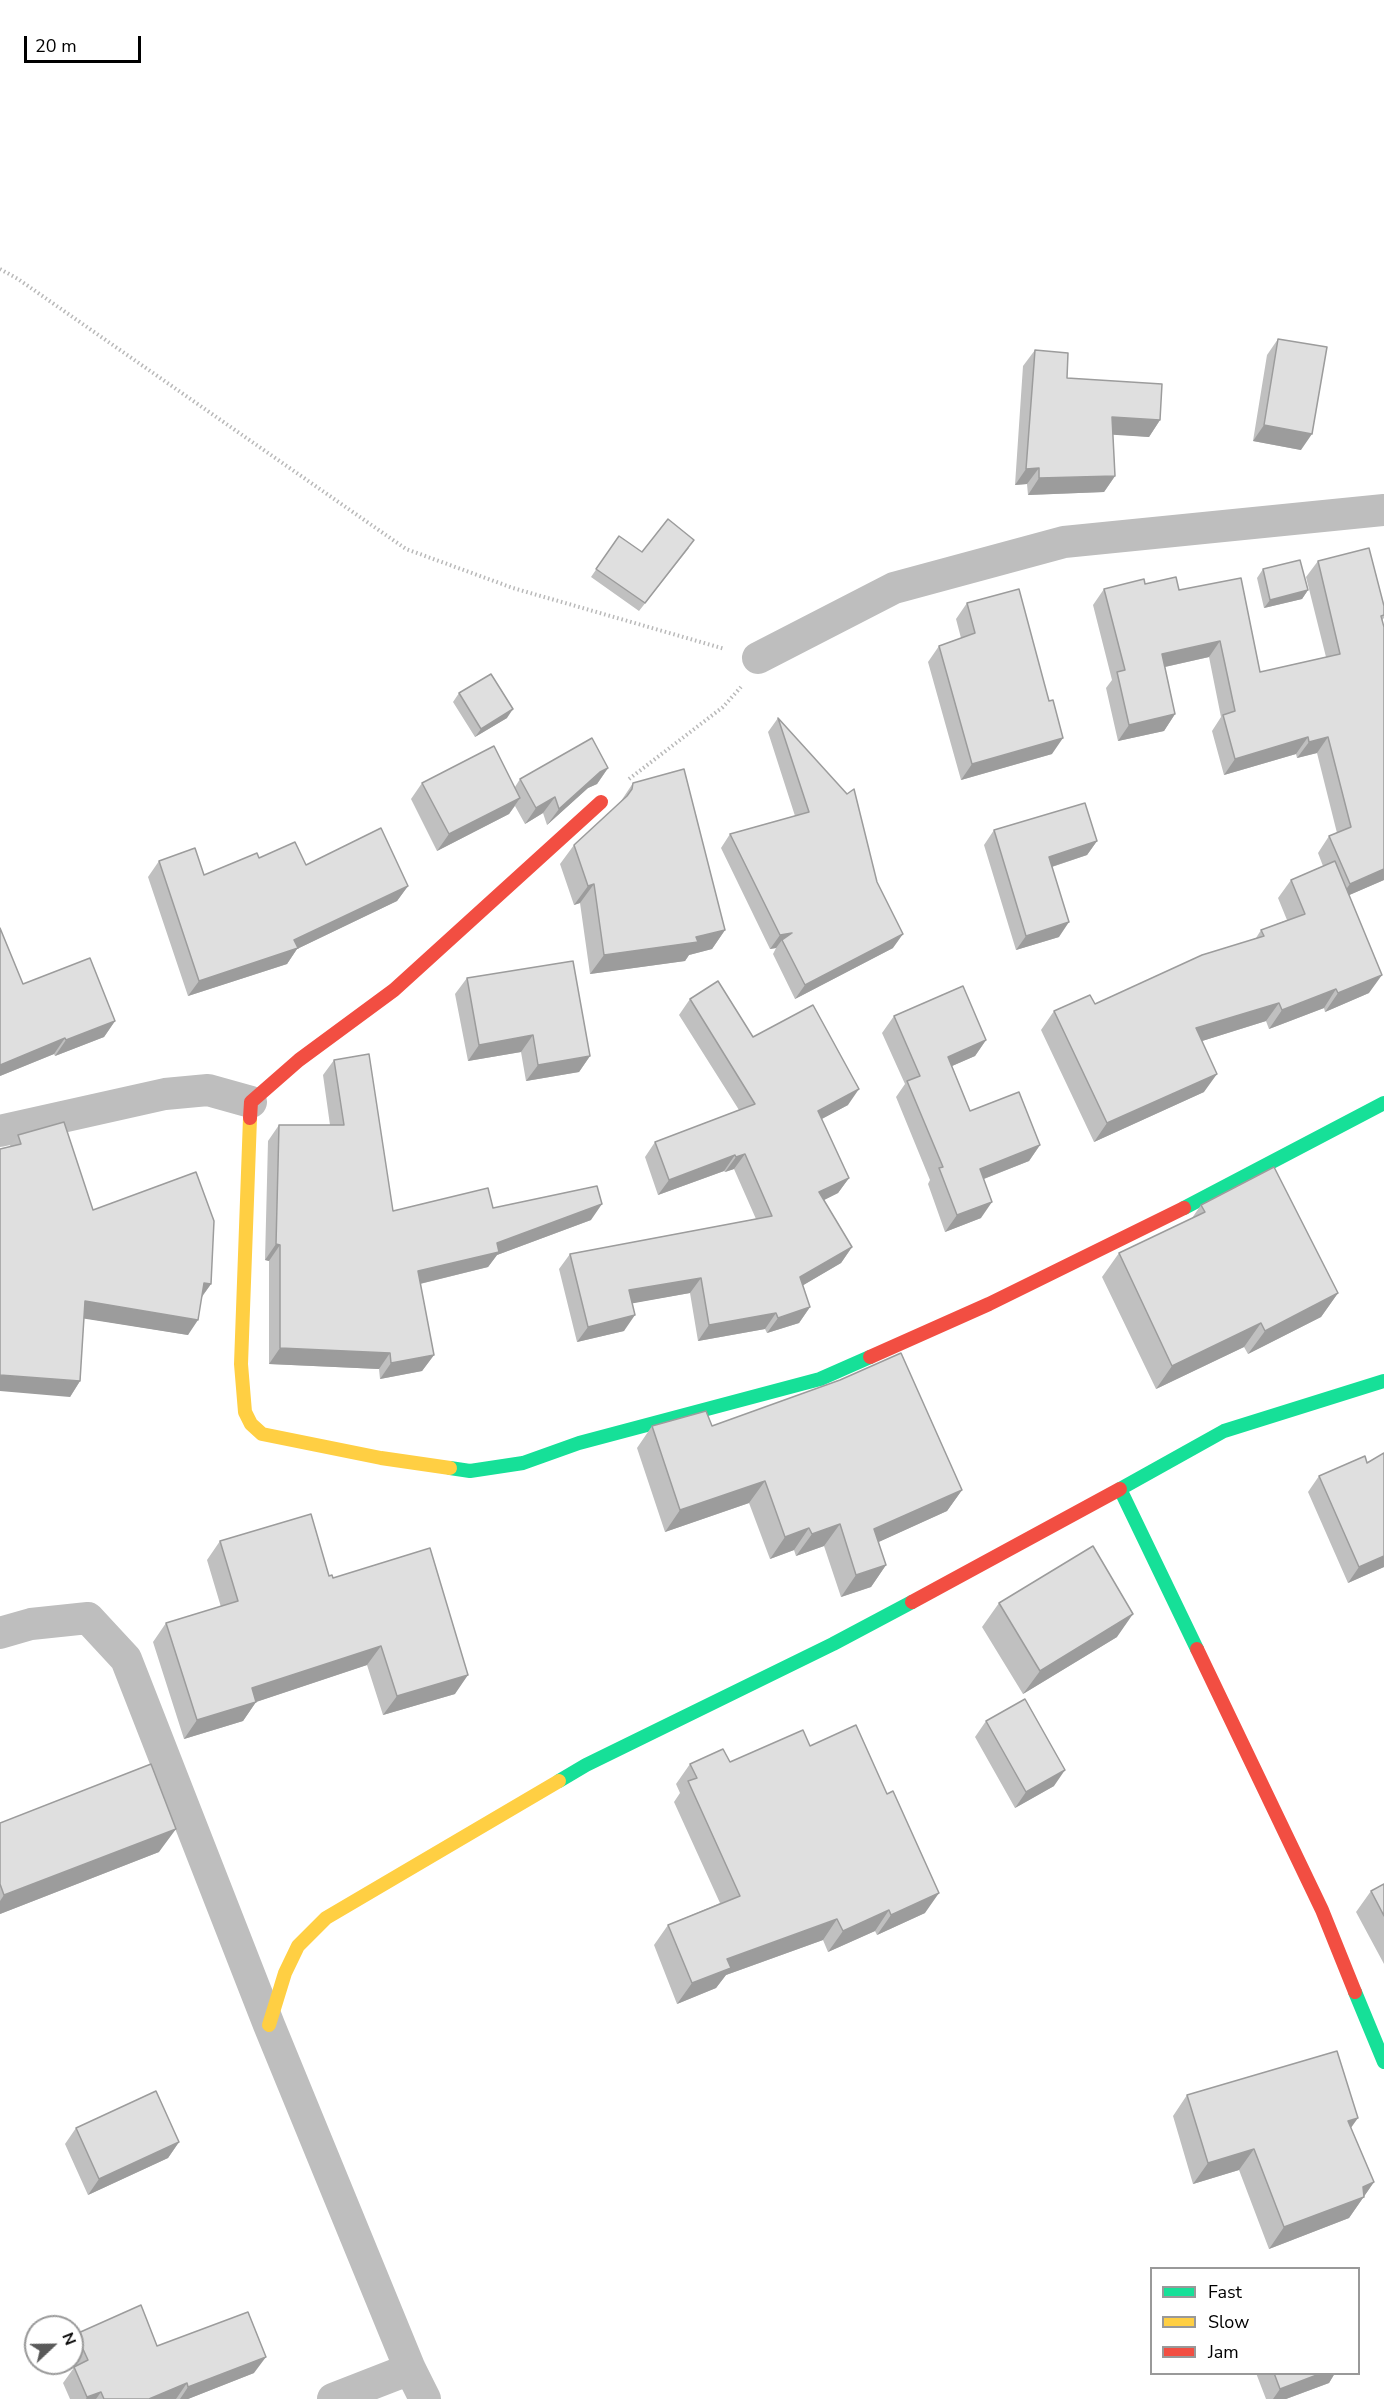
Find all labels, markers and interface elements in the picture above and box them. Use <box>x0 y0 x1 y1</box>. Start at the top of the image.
scale bar <box>27 24 144 62</box>
text: 20 m <box>35 34 77 58</box>
legend <box>1150 2267 1360 2375</box>
text: Fast <box>1208 2280 1242 2304</box>
text: Slow <box>1208 2310 1249 2334</box>
north arrow <box>24 2315 84 2375</box>
text: N <box>56 2329 81 2349</box>
text: Jam <box>1208 2340 1239 2364</box>

